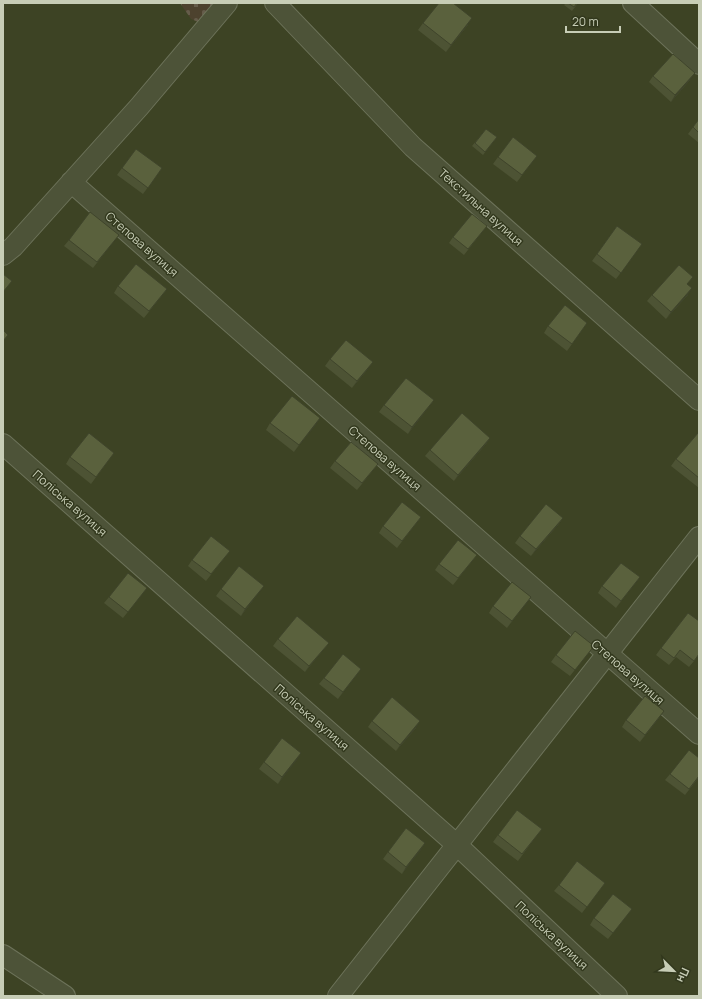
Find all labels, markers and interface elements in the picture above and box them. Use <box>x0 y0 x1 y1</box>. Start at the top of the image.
scale bar <box>566 8 620 34</box>
text: 20 m <box>572 13 599 30</box>
street label: Текстильна вулиця <box>435 164 527 250</box>
street label: Степова вулиця <box>102 208 182 280</box>
street label: Степова вулиця <box>345 422 425 494</box>
street label: Поліська вулиця <box>29 466 111 540</box>
street label: Степова вулиця <box>588 636 668 708</box>
street label: Поліська вулиця <box>271 680 353 754</box>
street label: Поліська вулиця <box>512 897 592 973</box>
north arrow <box>654 951 694 991</box>
text: Пн <box>674 965 693 985</box>

